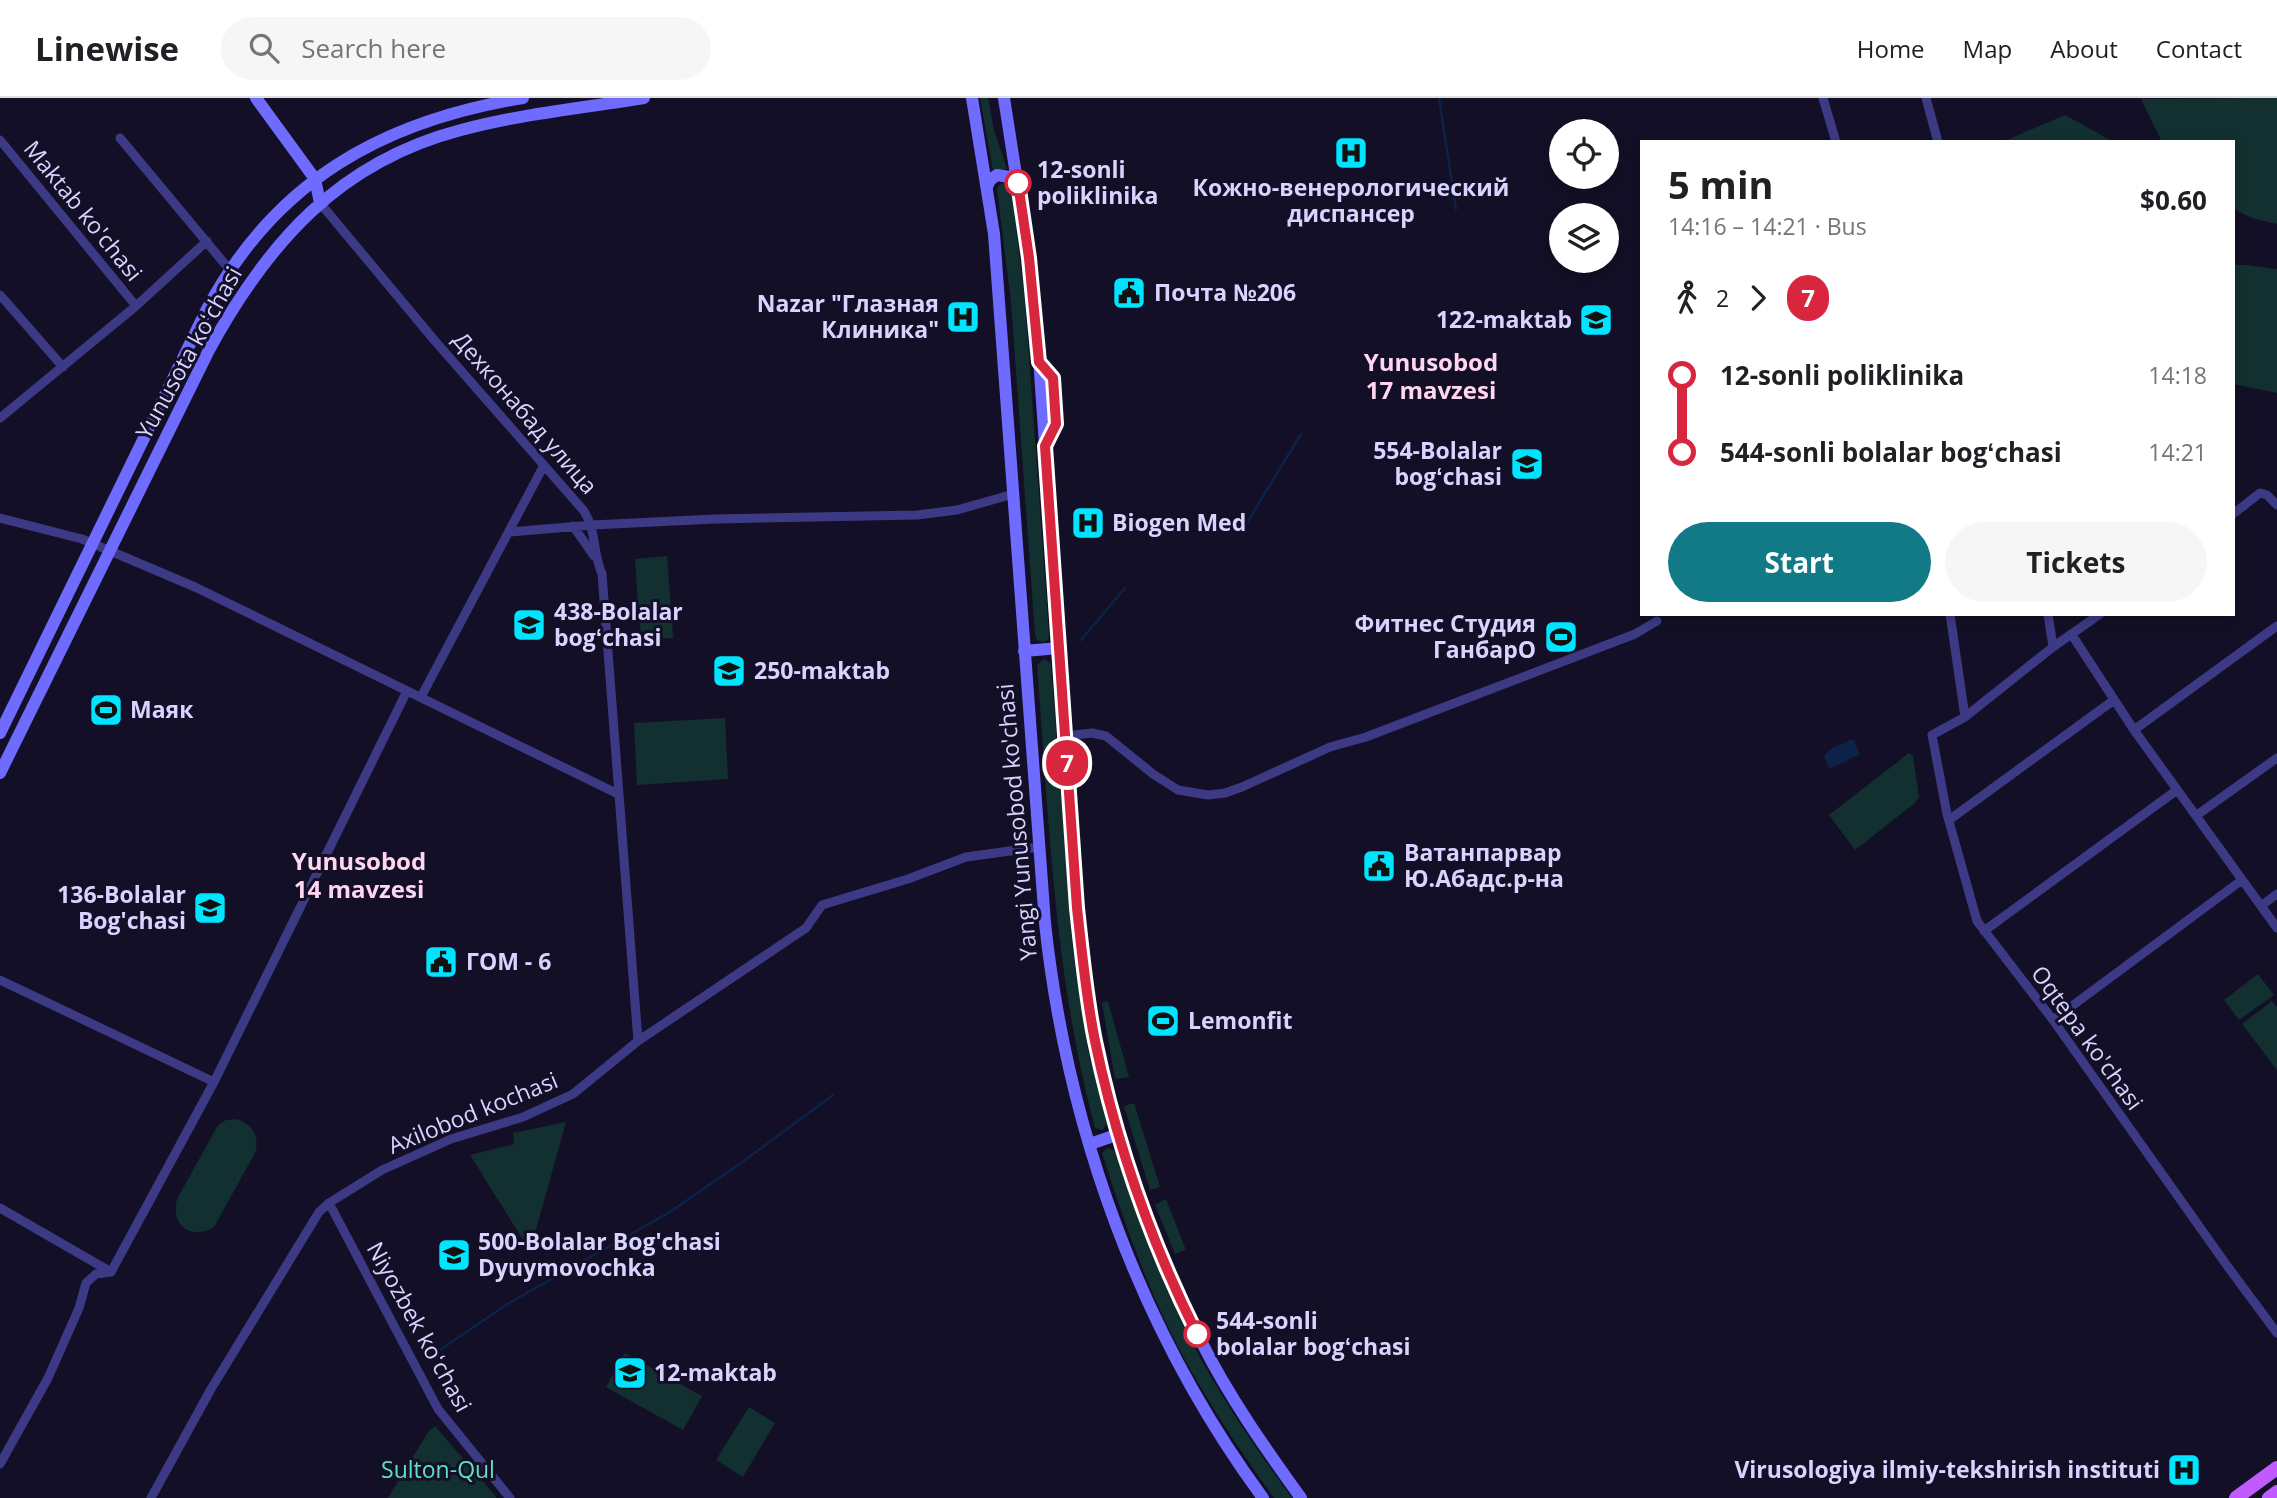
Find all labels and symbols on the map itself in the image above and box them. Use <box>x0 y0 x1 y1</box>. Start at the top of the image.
street label: Maktab ko'chasi <box>17 133 150 287</box>
hospital icon: Кожно-венерологический диспансер <box>1332 134 1370 172</box>
place label: 12-sonli poliklinika <box>1037 153 1158 211</box>
marker: 12-sonli poliklinika <box>1005 170 1031 196</box>
place label: Кожно-венерологический диспансер <box>1193 171 1509 229</box>
street label: Yunusota koʻchasi <box>127 261 249 445</box>
public building icon: Почта №206 <box>1110 274 1148 312</box>
place label: Почта №206 <box>1154 276 1296 308</box>
place label: Nazar "Глазная Клиника" <box>757 287 939 345</box>
hospital icon: Nazar "Глазная Клиника" <box>944 298 982 336</box>
school or university icon: 122-maktab <box>1577 301 1615 339</box>
place label: 122-maktab <box>1436 303 1572 335</box>
street label: Дехконабад улица <box>446 324 605 501</box>
district label: Yunusobod 17 mavzesi <box>1364 345 1498 406</box>
place label: 554-Bolalar bogʻchasi <box>1373 434 1502 492</box>
school or university icon: 554-Bolalar bogʻchasi <box>1508 445 1546 483</box>
hospital icon: Biogen Med <box>1069 504 1107 542</box>
place label: Biogen Med <box>1112 506 1246 538</box>
place label: 438-Bolalar bogʻchasi <box>554 595 683 653</box>
school or university icon: 438-Bolalar bogʻchasi <box>510 606 548 644</box>
place label: Фитнес Студия ГанбарО <box>1354 607 1536 665</box>
sports icon: Фитнес Студия ГанбарО <box>1542 618 1580 656</box>
school or university icon: 250-maktab <box>710 652 748 690</box>
place label: 250-maktab <box>754 654 890 686</box>
street label: Yangi Yunusobod ko'chasi <box>988 682 1044 962</box>
sports icon: Маяк <box>87 691 125 729</box>
place label: Маяк <box>130 693 194 725</box>
line badge: 7 <box>1044 740 1090 786</box>
place label: Ватанпарвар Ю.Абадс.р-на <box>1404 836 1564 894</box>
district label: Yunusobod 14 mavzesi <box>292 844 426 905</box>
public building icon: Ватанпарвар Ю.Абадс.р-на <box>1360 847 1398 885</box>
place label: 136-Bolalar Bog'chasi <box>57 878 186 936</box>
school or university icon: 136-Bolalar Bog'chasi <box>191 889 229 927</box>
public building icon: ГОМ - 6 <box>422 943 460 981</box>
place label: ГОМ - 6 <box>466 945 551 977</box>
street label: Oqtepa ko'chasi <box>2024 959 2151 1116</box>
sports icon: Lemonfit <box>1144 1002 1182 1040</box>
place label: Lemonfit <box>1188 1004 1292 1036</box>
street label: Axilobod kochasi <box>383 1063 562 1161</box>
place label: 500-Bolalar Bog'chasi Dyuymovochka <box>478 1225 721 1283</box>
street label: Niyozbek koʻchasi <box>360 1236 480 1417</box>
school or university icon: 500-Bolalar Bog'chasi Dyuymovochka <box>435 1236 473 1274</box>
place label: 544-sonli bolalar bogʻchasi <box>1216 1304 1411 1362</box>
marker: 544-sonli bolalar bogʻchasi <box>1184 1321 1210 1347</box>
school or university icon: 12-maktab <box>611 1354 649 1392</box>
place label: 12-maktab <box>654 1356 777 1388</box>
hospital icon: Virusologiya ilmiy-tekshirish instituti <box>2165 1451 2203 1489</box>
park label: Sulton-Qul <box>381 1453 495 1485</box>
place label: Virusologiya ilmiy-tekshirish instituti <box>1734 1453 2160 1485</box>

